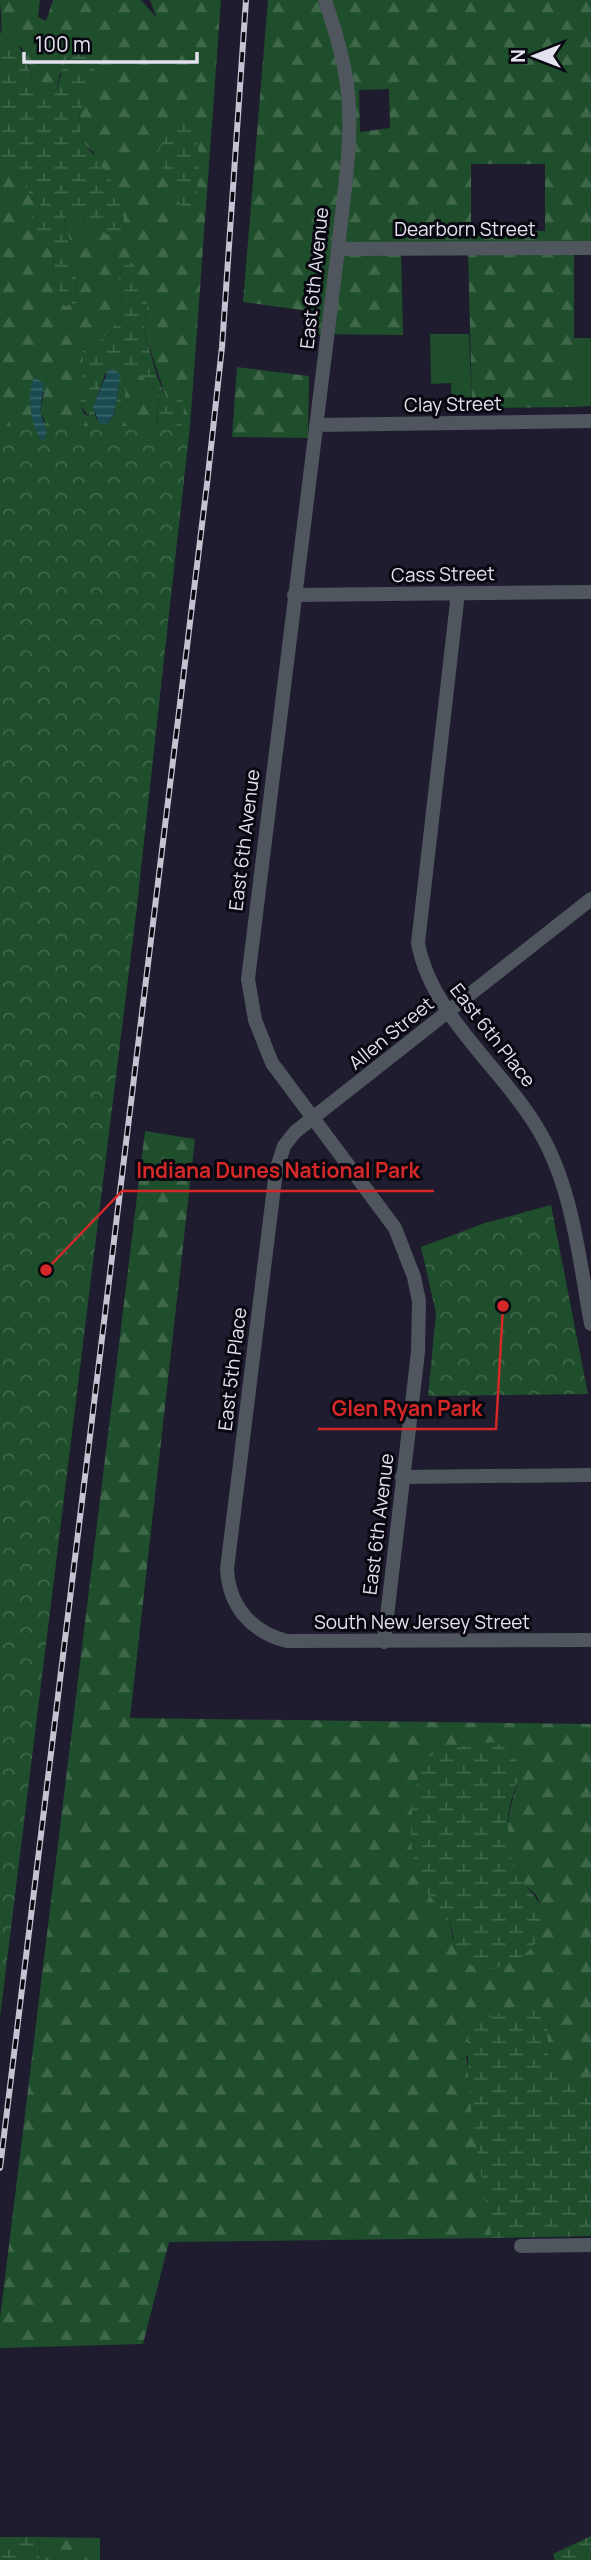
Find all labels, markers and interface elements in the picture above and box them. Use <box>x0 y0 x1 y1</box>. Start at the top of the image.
scale bar <box>24 21 198 65</box>
north arrow <box>500 21 570 91</box>
text: 100 m <box>35 30 91 58</box>
text: N <box>505 49 531 63</box>
street label: East 6th Avenue <box>294 206 334 350</box>
street label: Dearborn Street <box>394 216 536 242</box>
street label: Clay Street <box>404 390 502 418</box>
street label: Cass Street <box>391 560 495 588</box>
street label: East 6th Avenue <box>222 768 266 912</box>
street label: East 6th Place <box>444 978 542 1092</box>
street label: Allen Street <box>343 991 439 1075</box>
callout: Indiana Dunes National Park <box>122 1149 434 1191</box>
text: Indiana Dunes National Park <box>136 1156 421 1184</box>
street label: East 5th Place <box>212 1306 252 1432</box>
callout: Glen Ryan Park <box>318 1387 496 1429</box>
text: Glen Ryan Park <box>332 1394 483 1422</box>
street label: East 6th Avenue <box>356 1452 400 1596</box>
street label: South New Jersey Street <box>314 1609 530 1635</box>

